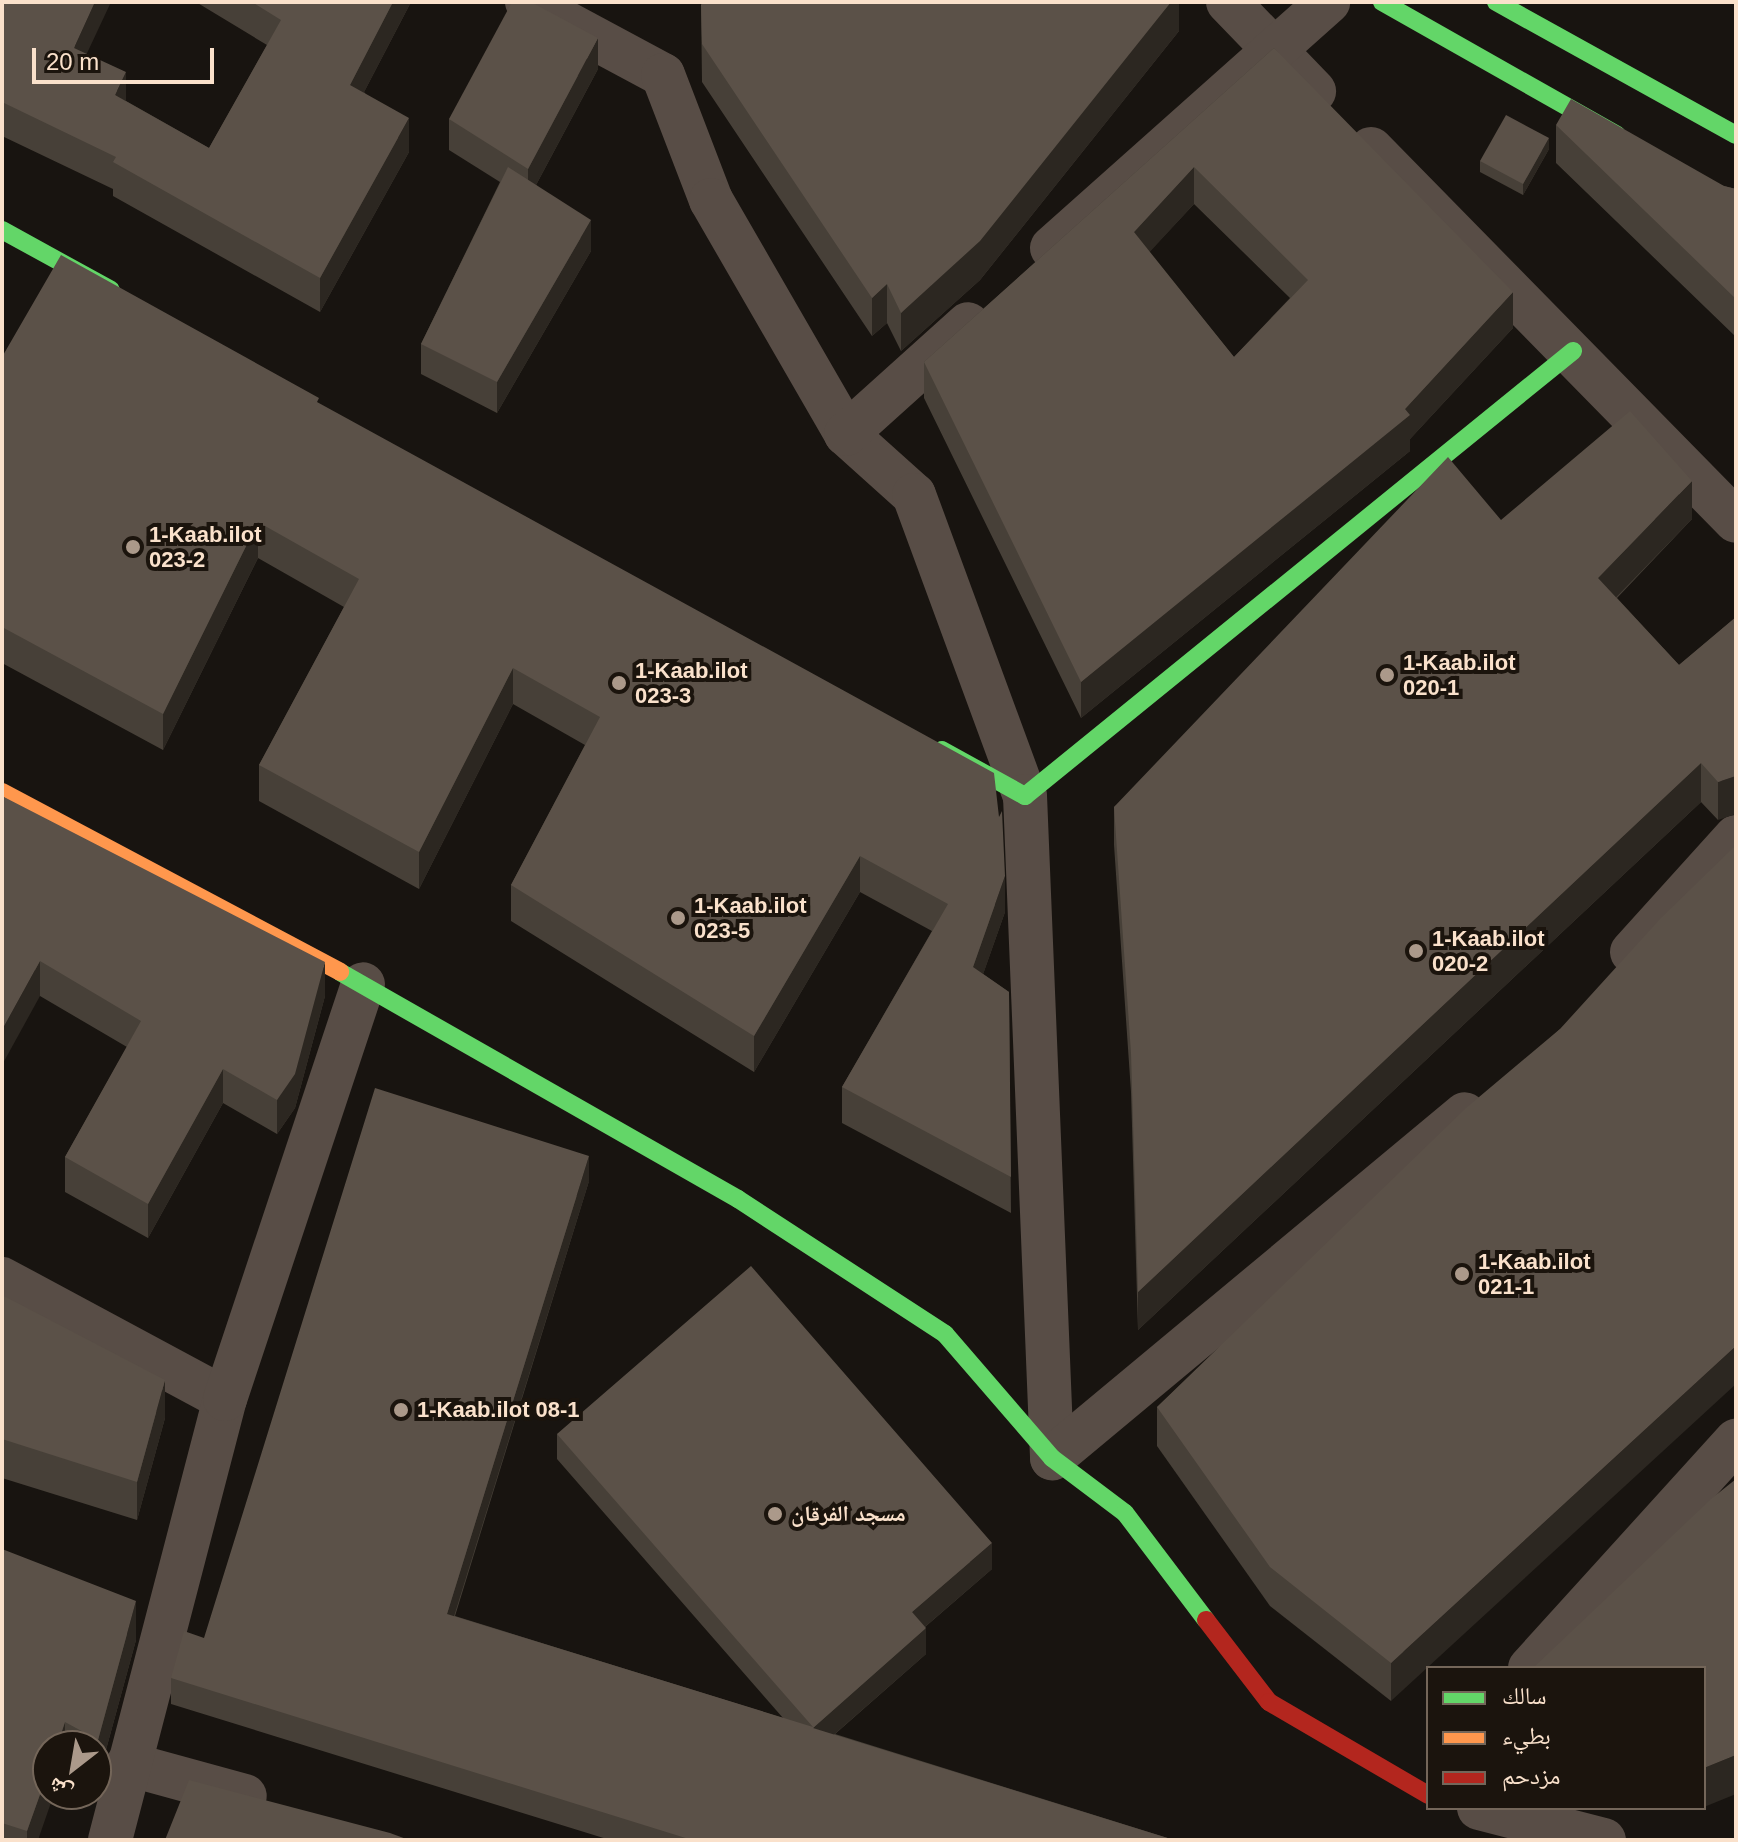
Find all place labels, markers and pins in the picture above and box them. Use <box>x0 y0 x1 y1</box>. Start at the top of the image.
place label: 1-Kaab.ilot 023-2 <box>149 521 261 572</box>
marker: 1-Kaab.ilot 023-2 <box>124 538 142 556</box>
place label: 1-Kaab.ilot 020-1 <box>1403 649 1515 700</box>
place label: 1-Kaab.ilot 023-3 <box>635 657 747 708</box>
marker: 1-Kaab.ilot 020-1 <box>1378 666 1396 684</box>
marker: 1-Kaab.ilot 023-3 <box>610 674 628 692</box>
place label: 1-Kaab.ilot 023-5 <box>694 892 806 944</box>
marker: 1-Kaab.ilot 023-5 <box>669 909 687 927</box>
place label: 1-Kaab.ilot 020-2 <box>1432 925 1544 976</box>
marker: 1-Kaab.ilot 020-2 <box>1407 942 1425 960</box>
place label: 1-Kaab.ilot 021-1 <box>1478 1248 1590 1300</box>
marker: 1-Kaab.ilot 021-1 <box>1453 1265 1471 1283</box>
place label: 1-Kaab.ilot 08-1 <box>417 1397 580 1423</box>
marker: 1-Kaab.ilot 08-1 <box>392 1401 410 1419</box>
place label: مسجد الفرقان <box>791 1501 906 1527</box>
marker: مسجد الفرقان <box>766 1505 784 1523</box>

